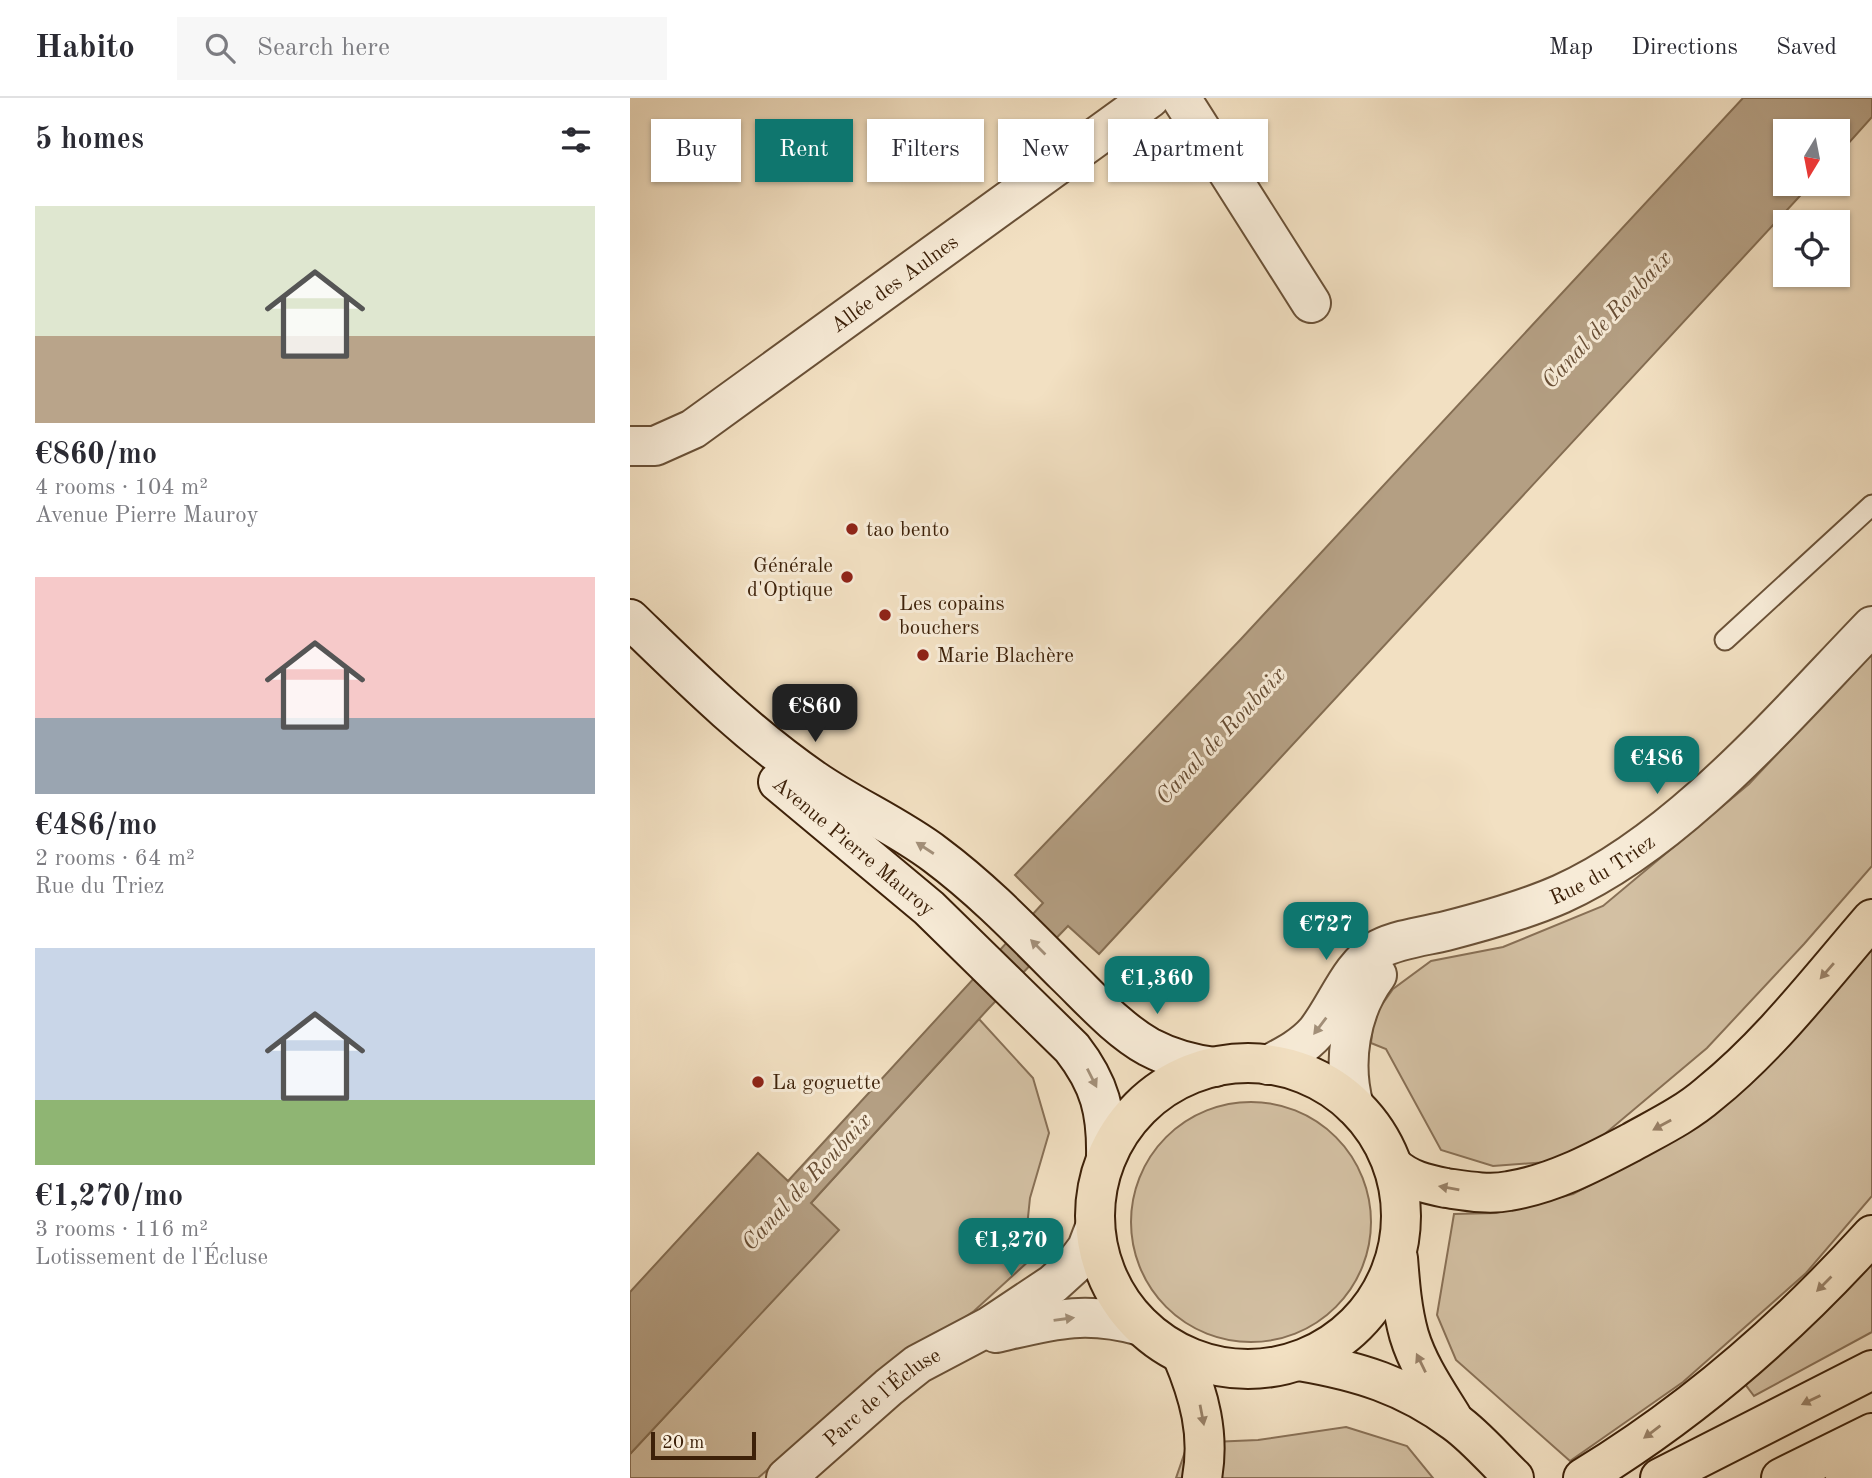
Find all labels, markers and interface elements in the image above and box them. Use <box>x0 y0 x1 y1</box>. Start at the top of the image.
search box <box>177 17 667 80</box>
icon: search <box>201 29 239 67</box>
text: Habito <box>35 32 135 65</box>
text: Search here <box>257 35 390 61</box>
text: Map <box>1549 36 1593 60</box>
text: Directions <box>1631 36 1738 60</box>
text: Saved <box>1776 36 1837 60</box>
chip: Buy <box>651 119 741 182</box>
chip: Rent <box>755 119 853 182</box>
chip: Filters <box>867 119 984 182</box>
chip: New <box>998 119 1094 182</box>
chip: Apartment <box>1108 119 1268 182</box>
north arrow <box>1773 119 1850 196</box>
map controls <box>1773 119 1850 287</box>
icon: filters <box>557 121 595 159</box>
text: 5 homes <box>35 125 144 155</box>
button: locate <box>1773 210 1850 287</box>
street label: Allée des Aulnes <box>828 232 962 337</box>
water label: Canal de Roubaix <box>1538 247 1676 393</box>
icon: home <box>252 251 378 377</box>
text: €860/mo <box>35 440 157 470</box>
text: 4 rooms · 104 m² <box>35 476 208 499</box>
text: Avenue Pierre Mauroy <box>35 504 259 527</box>
place label: tao bento <box>866 520 950 541</box>
marker: tao bento <box>844 521 860 537</box>
place label: Générale d'Optique <box>747 556 833 601</box>
marker: Générale d'Optique <box>839 569 855 585</box>
place label: Les copains bouchers <box>899 594 1005 639</box>
marker: Les copains bouchers <box>877 607 893 623</box>
icon: home <box>252 622 378 748</box>
place label: Marie Blachère <box>937 646 1074 667</box>
marker: Marie Blachère <box>915 647 931 663</box>
water label: Canal de Roubaix <box>1152 663 1290 809</box>
pin: €860 <box>774 684 856 744</box>
text: €860 <box>788 695 842 718</box>
pin: €486 <box>1616 736 1698 796</box>
text: €486 <box>1630 747 1684 770</box>
street label: Avenue Pierre Mauroy <box>768 773 938 921</box>
text: €486/mo <box>35 811 157 841</box>
street label: Rue du Triez <box>1547 832 1659 910</box>
one-way arrow <box>915 841 935 854</box>
text: 2 rooms · 64 m² <box>35 847 195 870</box>
text: Rue du Triez <box>35 875 164 898</box>
pin: €727 <box>1285 902 1367 962</box>
text: €727 <box>1299 913 1353 936</box>
one-way arrow <box>1031 939 1047 956</box>
pin: €1,360 <box>1100 956 1214 1016</box>
one-way arrow <box>1819 962 1835 980</box>
text: €1,360 <box>1120 967 1194 990</box>
icon: home <box>252 993 378 1119</box>
one-way arrow <box>1312 1017 1327 1035</box>
one-way arrow <box>1087 1068 1098 1088</box>
place label: La goguette <box>772 1073 881 1094</box>
marker: La goguette <box>750 1074 766 1090</box>
water label: Canal de Roubaix <box>738 1109 876 1255</box>
one-way arrow <box>1652 1119 1672 1131</box>
text: €1,270/mo <box>35 1182 183 1212</box>
one-way arrow <box>1438 1182 1460 1193</box>
text: 3 rooms · 116 m² <box>35 1218 208 1241</box>
pin: €1,270 <box>954 1218 1068 1278</box>
text: €1,270 <box>974 1229 1048 1252</box>
text: Lotissement de l'Écluse <box>35 1246 268 1269</box>
one-way arrow <box>1817 1275 1833 1292</box>
one-way arrow <box>1053 1313 1075 1324</box>
street label: Parc de l'Écluse <box>821 1345 944 1451</box>
one-way arrow <box>1415 1353 1426 1373</box>
one-way arrow <box>1801 1394 1821 1405</box>
one-way arrow <box>1196 1404 1207 1426</box>
one-way arrow <box>1644 1425 1662 1440</box>
scale bar <box>651 1429 756 1461</box>
text: 20 m <box>662 1434 704 1453</box>

